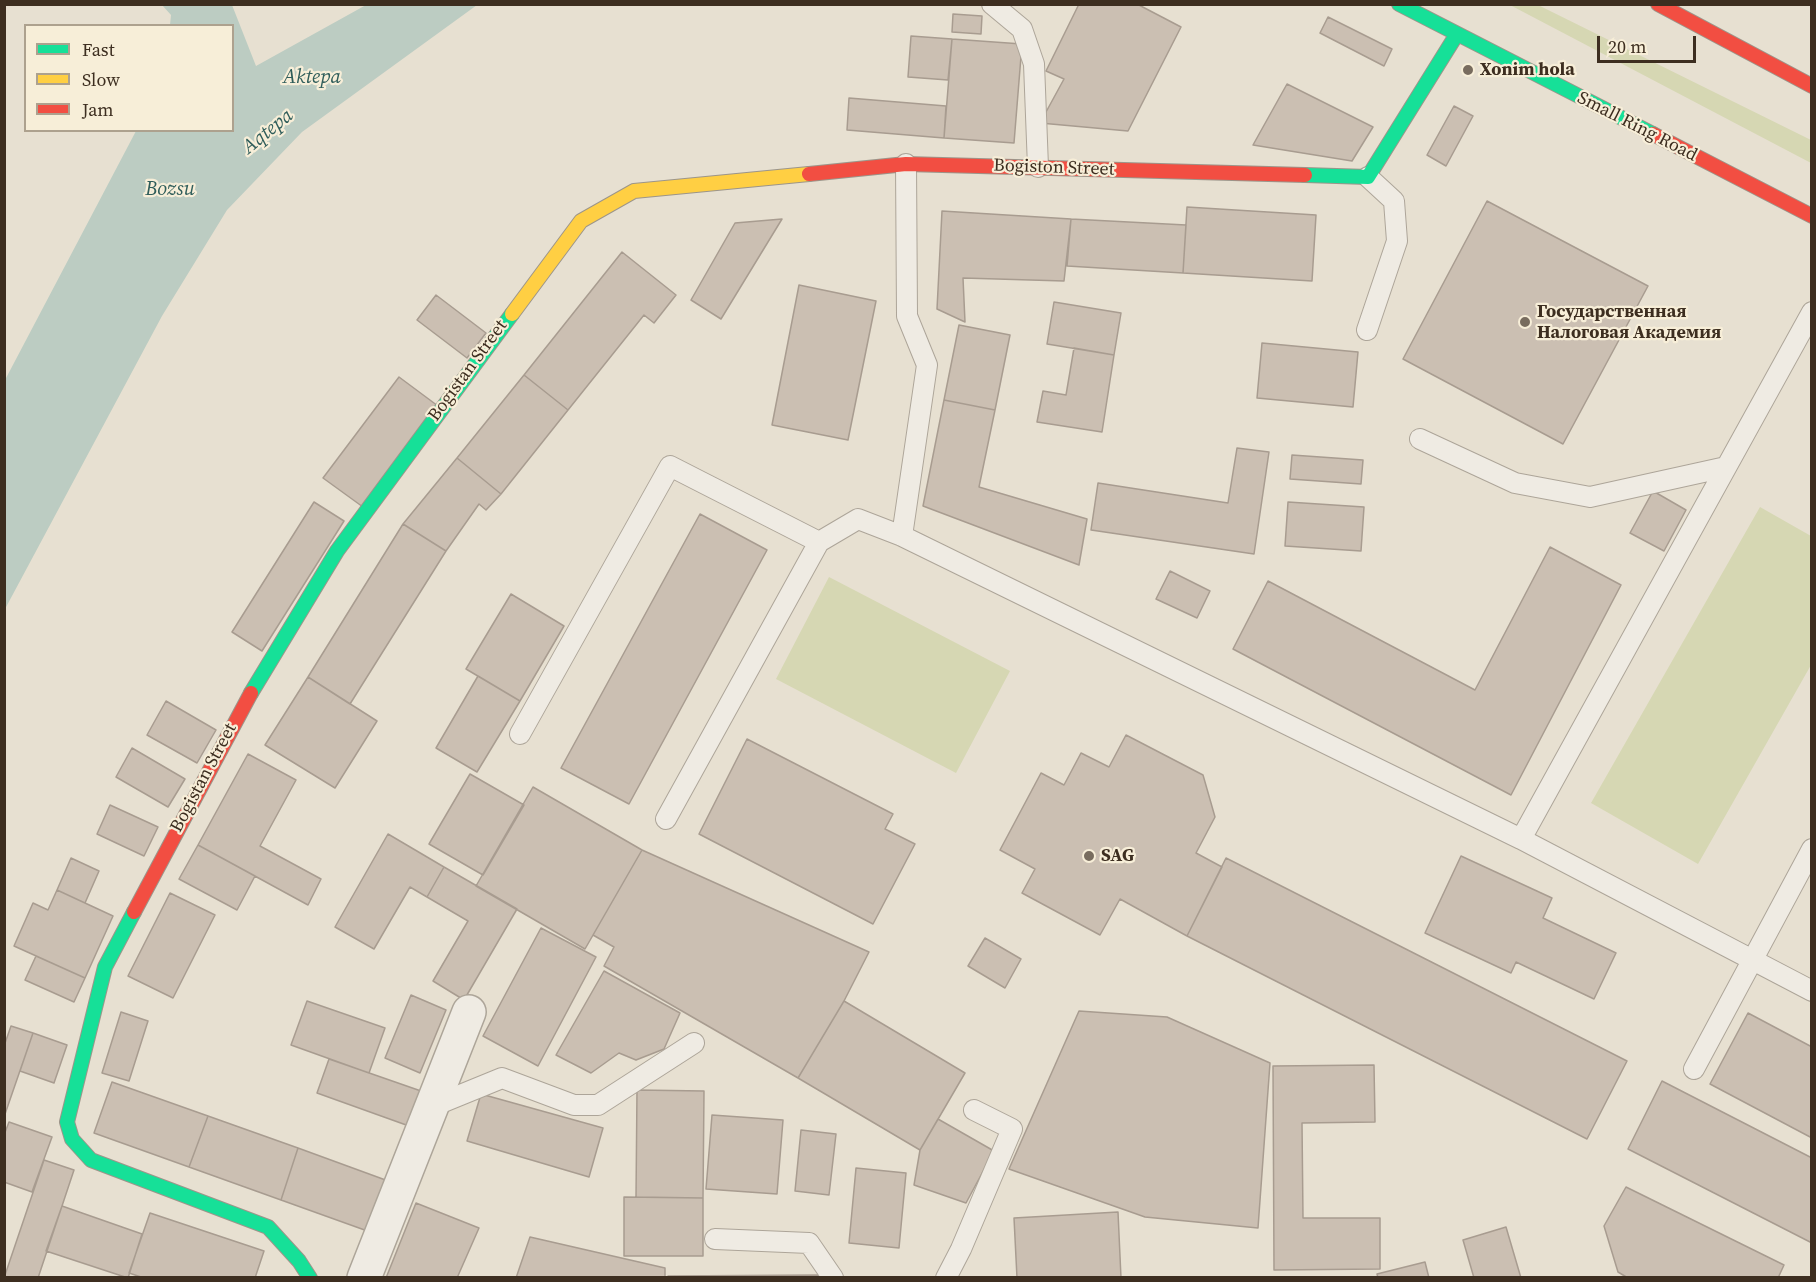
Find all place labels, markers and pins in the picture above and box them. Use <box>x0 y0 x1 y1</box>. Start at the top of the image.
place label: Xonim hola <box>1480 59 1575 81</box>
marker: Xonim hola <box>1461 63 1475 77</box>
place label: Государственная Налоговая Академия <box>1537 301 1721 344</box>
marker: Государственная Налоговая Академия <box>1518 315 1532 329</box>
place label: SAG <box>1101 845 1134 867</box>
marker: SAG <box>1082 849 1096 863</box>

